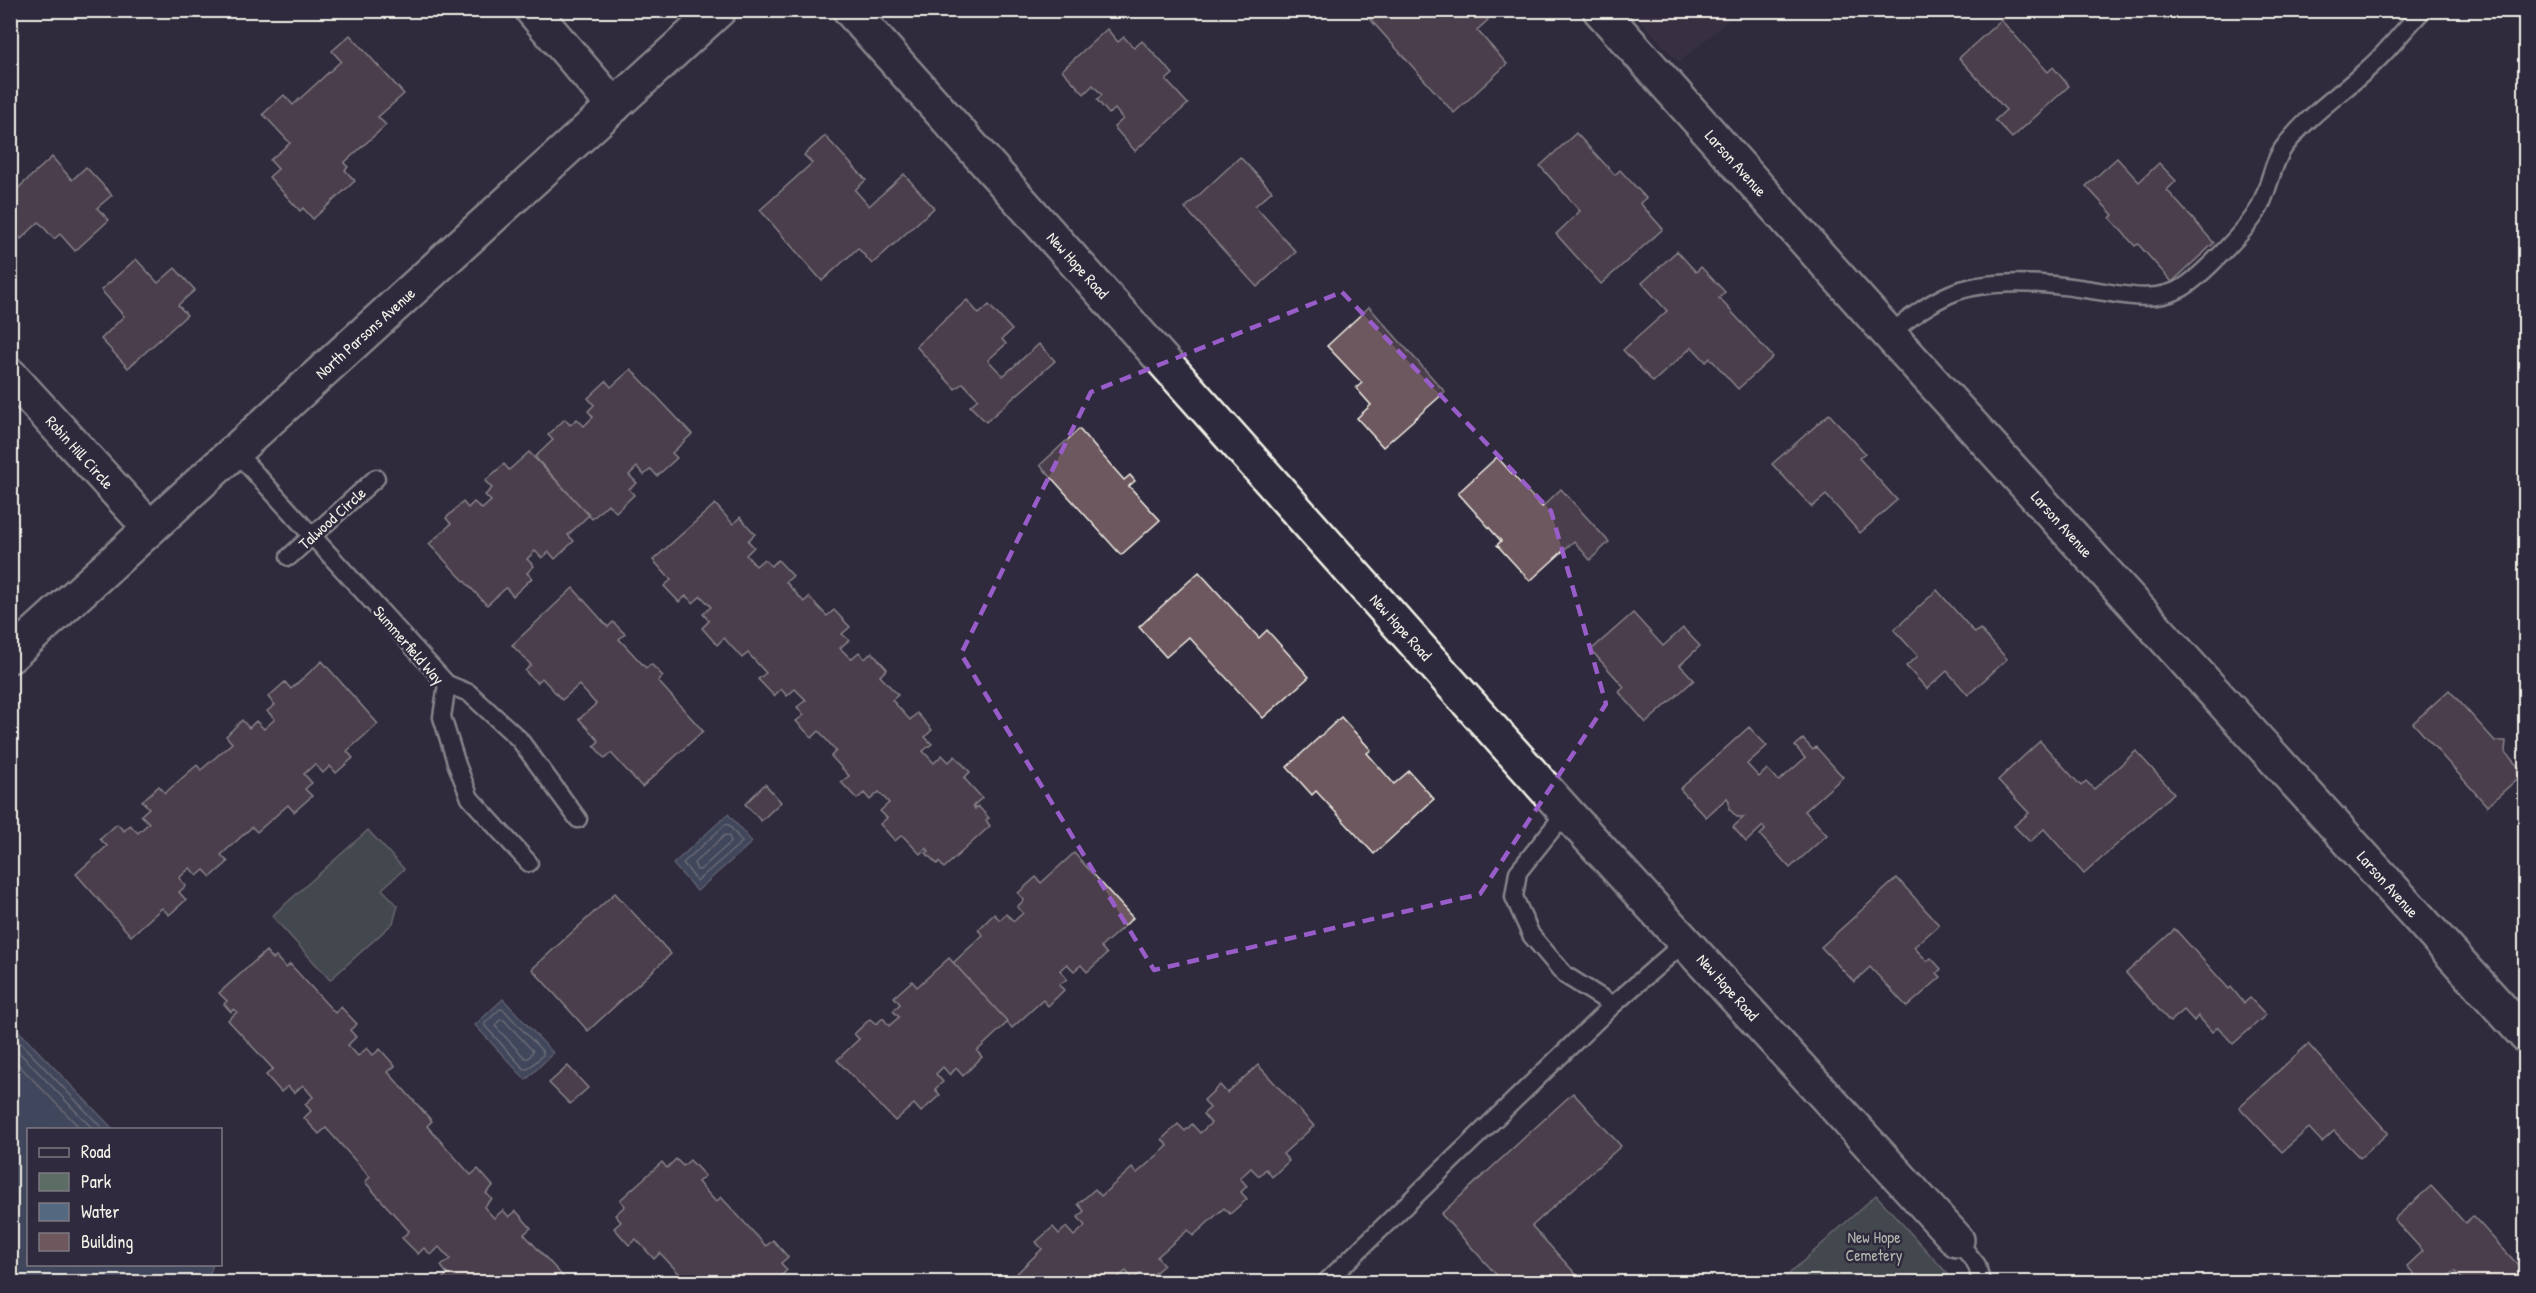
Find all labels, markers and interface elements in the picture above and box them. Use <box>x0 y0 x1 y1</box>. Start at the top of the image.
street label: Larson Avenue <box>1700 125 1772 201</box>
street label: New Hope Road <box>1042 227 1114 303</box>
street label: North Parsons Avenue <box>310 282 420 384</box>
street label: Robin Hill Circle <box>41 411 119 494</box>
street label: Talwood Circle <box>294 481 371 554</box>
street label: Larson Avenue <box>2026 486 2098 562</box>
street label: New Hope Road <box>1365 589 1437 665</box>
street label: Summerfield Way <box>369 601 450 689</box>
street label: Larson Avenue <box>2352 846 2424 922</box>
street label: New Hope Road <box>1692 949 1764 1025</box>
legend <box>27 1128 222 1266</box>
text: Road <box>81 1139 111 1164</box>
text: Park <box>81 1169 112 1194</box>
text: Water <box>81 1199 119 1224</box>
park label: New Hope Cemetery <box>1845 1226 1903 1266</box>
text: Building <box>81 1229 133 1254</box>

